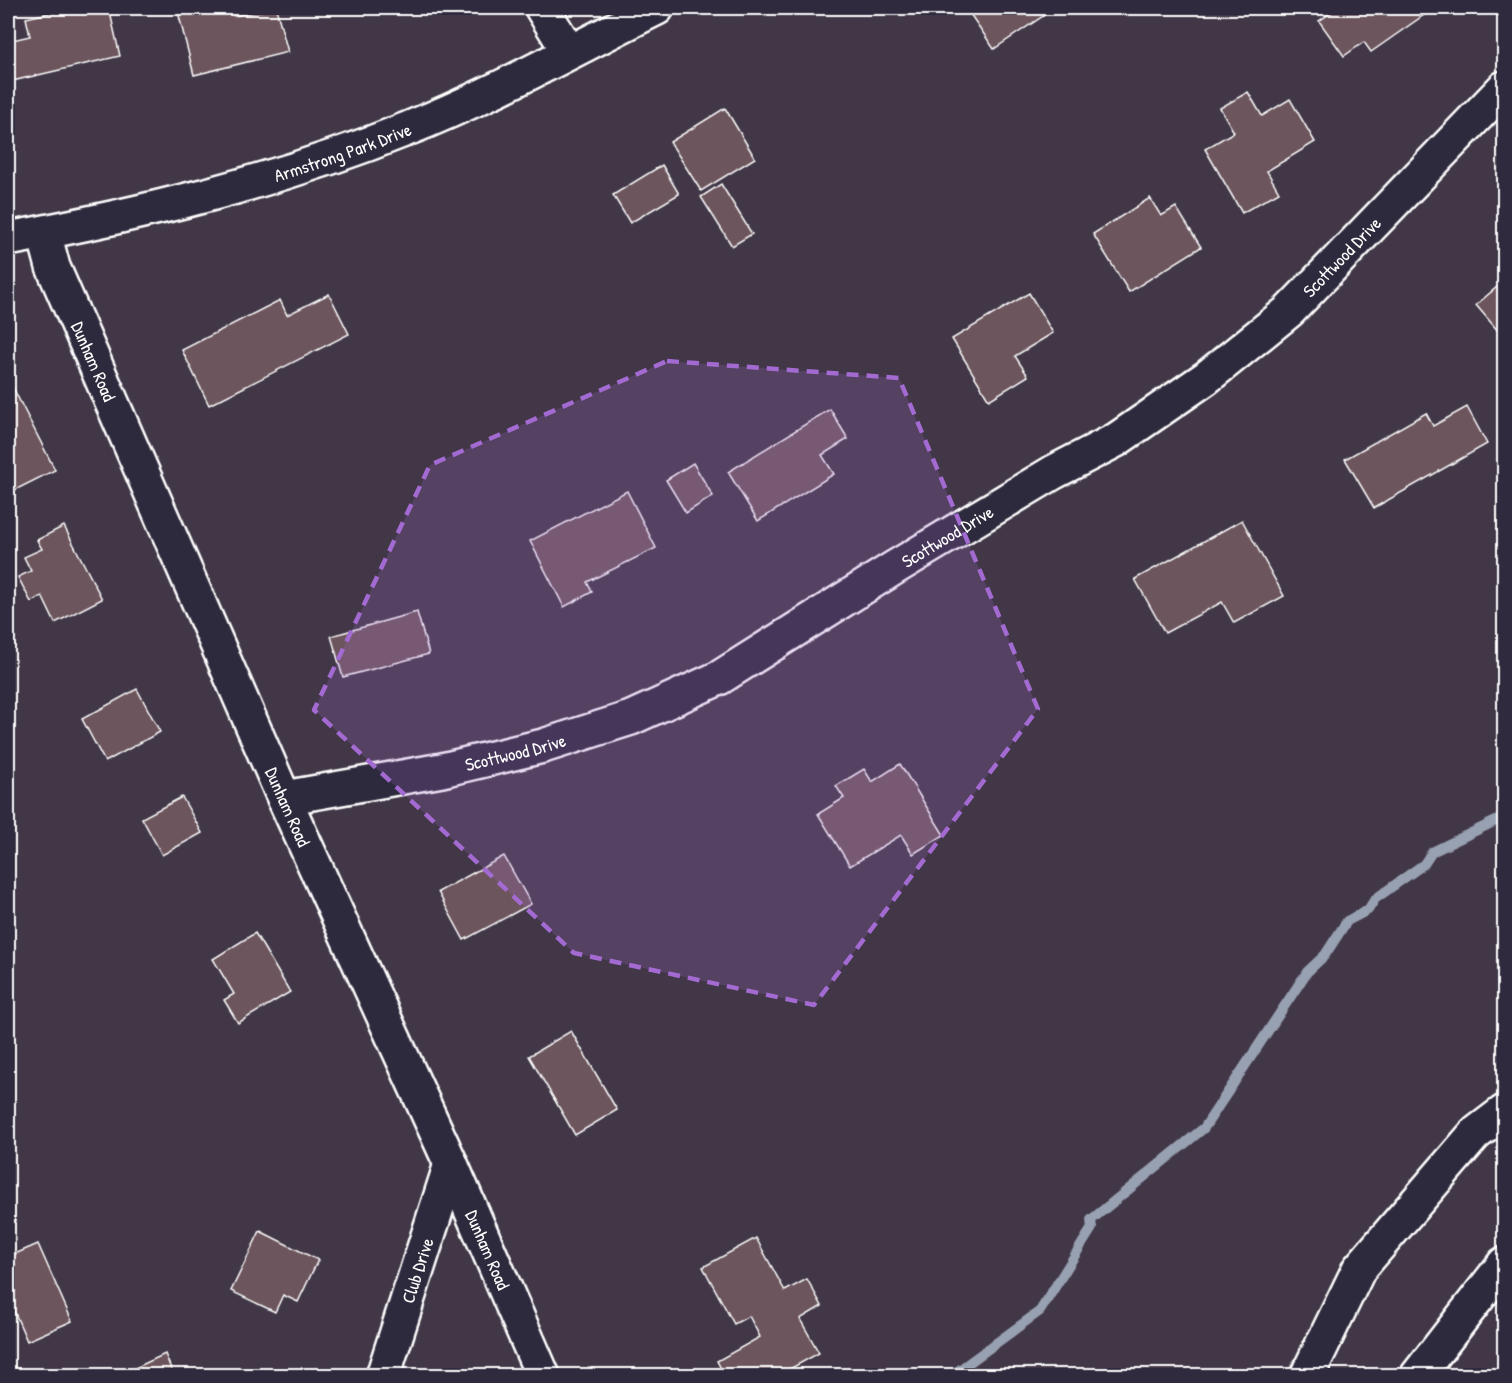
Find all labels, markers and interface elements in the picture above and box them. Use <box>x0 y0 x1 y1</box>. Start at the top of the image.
street label: Armstrong Park Drive <box>271 116 415 188</box>
street label: Scottwood Drive <box>1297 211 1386 302</box>
street label: Dunham Road <box>66 318 122 405</box>
street label: Scottwood Drive <box>897 499 998 573</box>
street label: Scottwood Drive <box>463 727 569 777</box>
street label: Dunham Road <box>260 763 317 850</box>
street label: Dunham Road <box>460 1206 516 1293</box>
street label: Club Drive <box>395 1234 439 1306</box>

